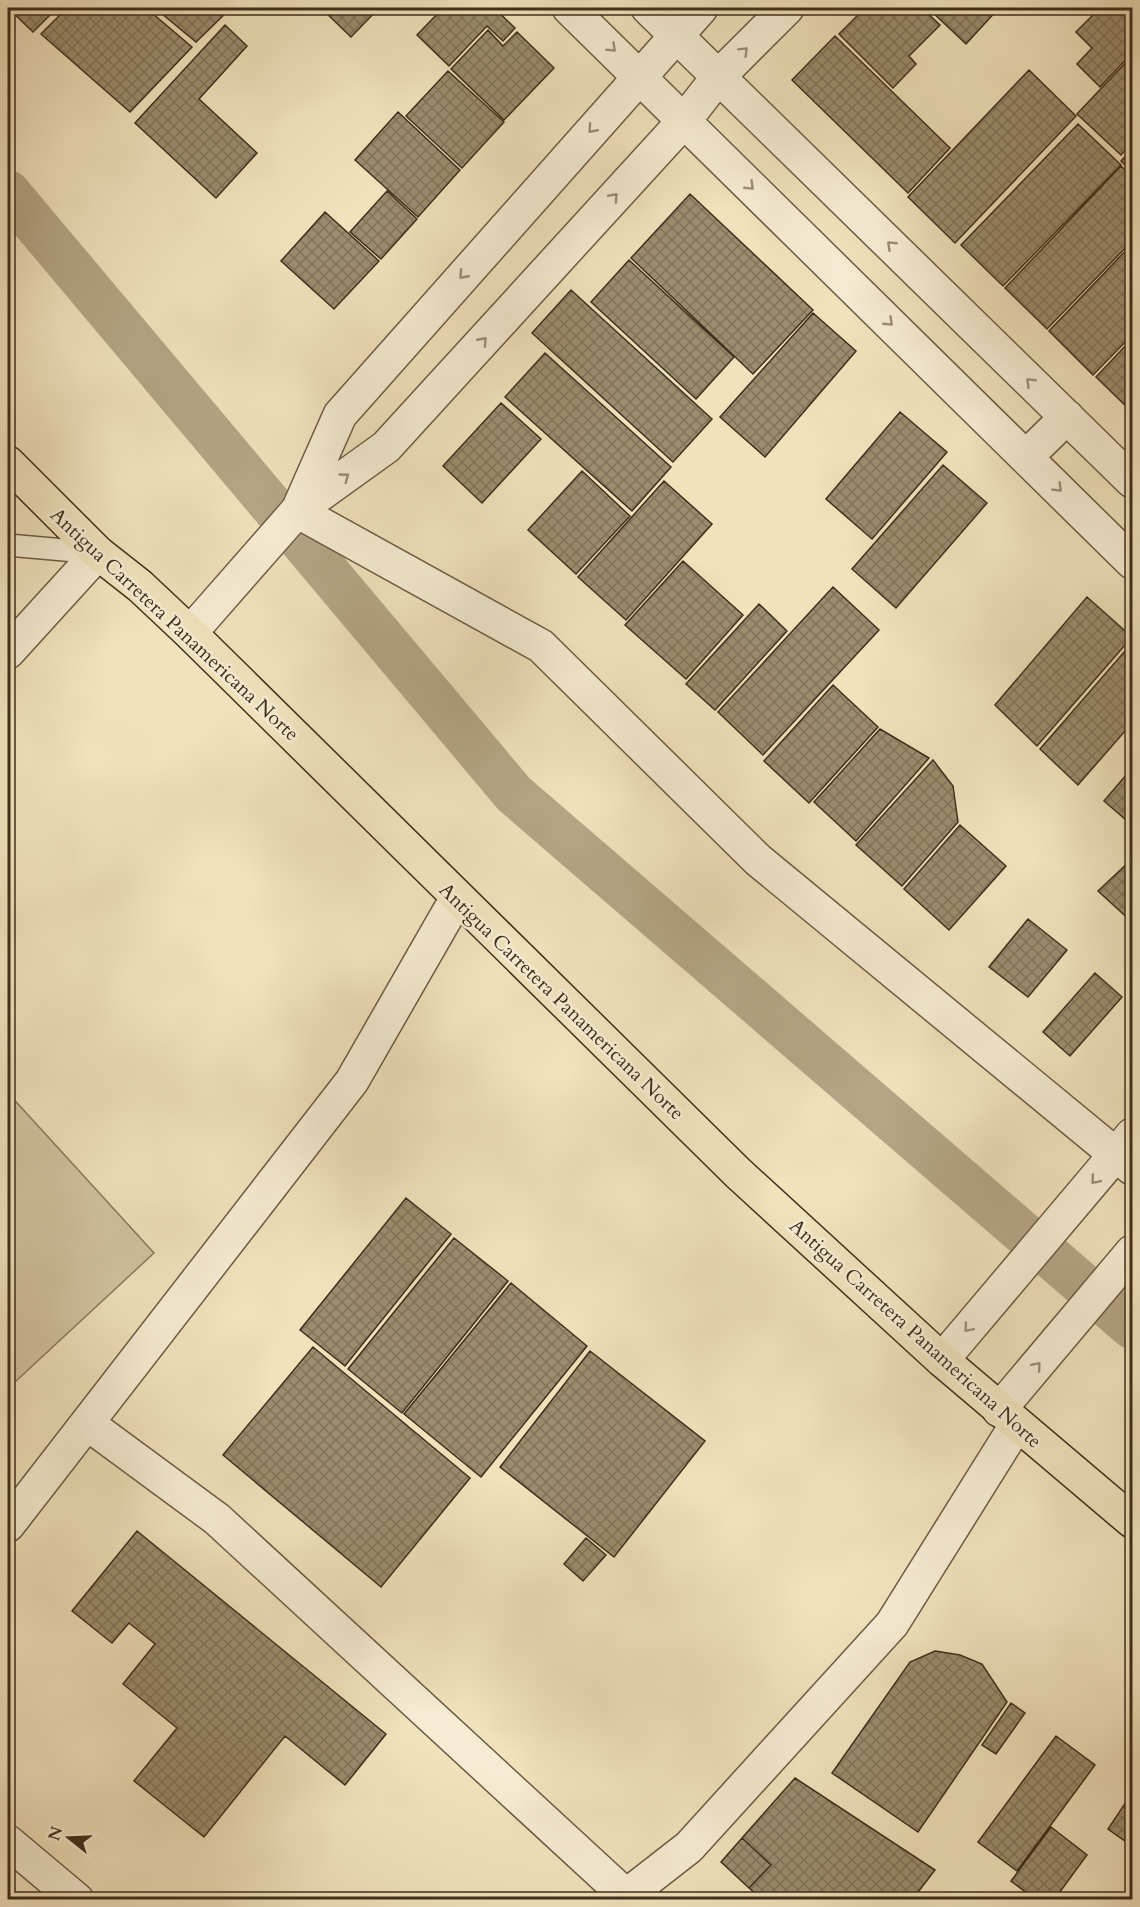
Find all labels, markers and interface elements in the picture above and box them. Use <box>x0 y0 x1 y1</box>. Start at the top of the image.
one-way arrow <box>605 41 615 52</box>
one-way arrow <box>737 48 748 58</box>
one-way arrow <box>588 123 599 133</box>
one-way arrow <box>742 178 753 189</box>
one-way arrow <box>607 193 618 203</box>
one-way arrow <box>888 241 898 252</box>
one-way arrow <box>459 268 470 279</box>
one-way arrow <box>883 315 893 326</box>
one-way arrow <box>476 337 487 347</box>
one-way arrow <box>1027 378 1038 389</box>
one-way arrow <box>338 473 349 484</box>
one-way arrow <box>1051 481 1062 492</box>
street label: Antigua Carretera Panamericana Norte <box>44 502 305 747</box>
street label: Antigua Carretera Panamericana Norte <box>433 877 690 1126</box>
one-way arrow <box>1091 1173 1102 1184</box>
street label: Antigua Carretera Panamericana Norte <box>784 1213 1048 1454</box>
one-way arrow <box>965 1321 976 1332</box>
one-way arrow <box>1030 1361 1041 1372</box>
north arrow <box>39 1808 99 1868</box>
text: N <box>43 1824 68 1844</box>

